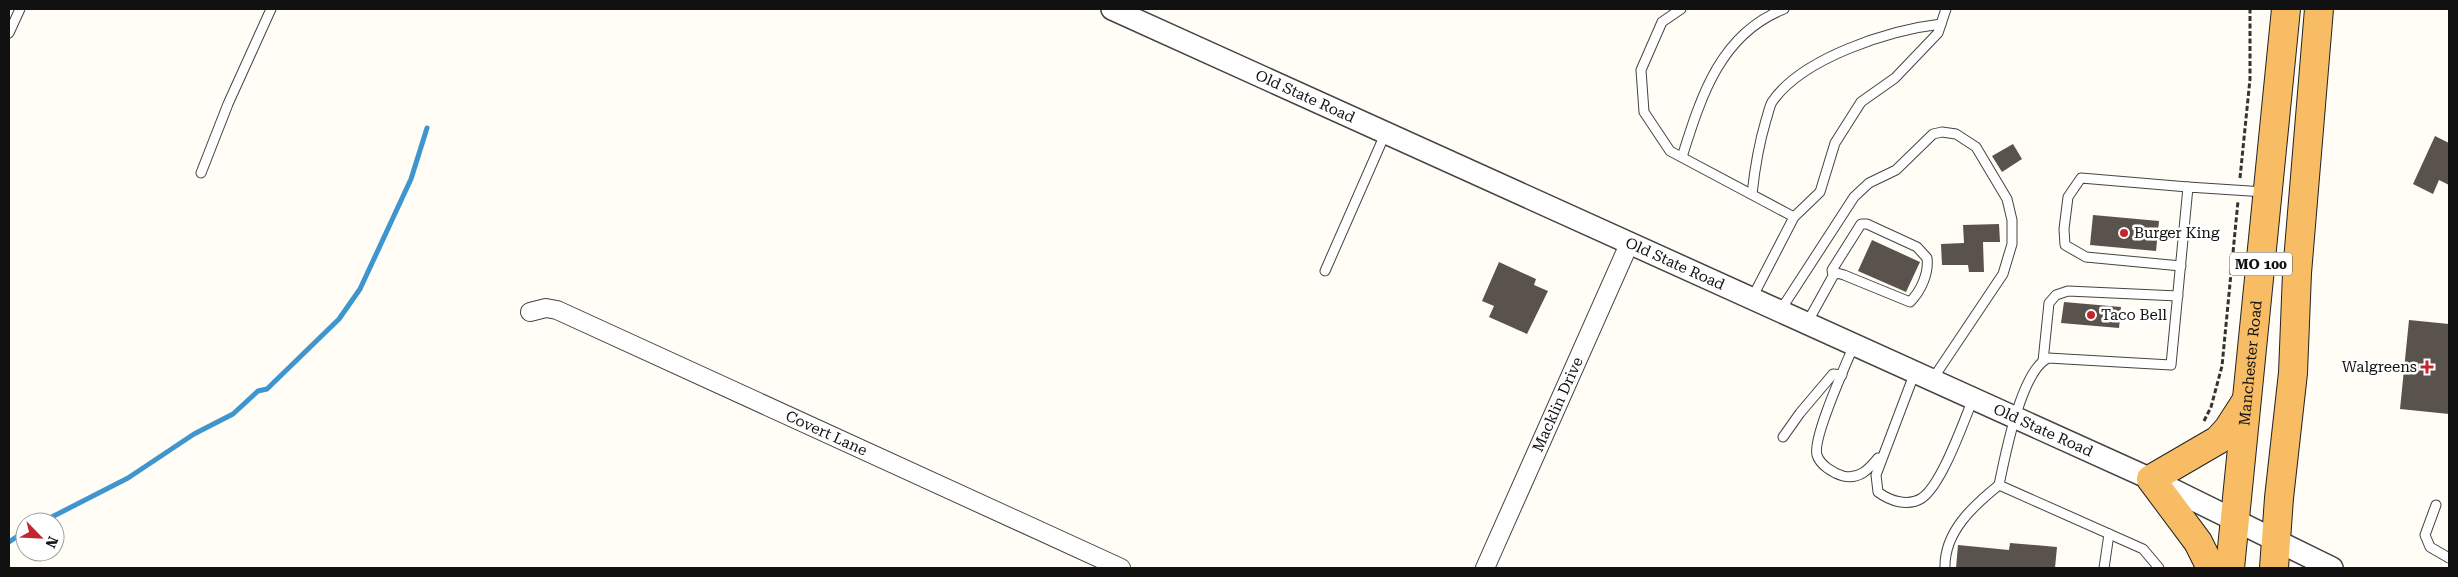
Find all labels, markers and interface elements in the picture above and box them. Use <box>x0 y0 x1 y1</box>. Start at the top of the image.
street label: Old State Road <box>1253 66 1358 127</box>
place label: Burger King <box>2134 224 2220 242</box>
marker: Burger King <box>2118 227 2130 239</box>
street label: Old State Road <box>1623 233 1728 294</box>
road number: MO 100 <box>2230 252 2292 276</box>
street label: Manchester Road <box>2235 299 2266 427</box>
place label: Taco Bell <box>2101 306 2167 324</box>
marker: Taco Bell <box>2085 309 2097 321</box>
street label: Macklin Drive <box>1529 354 1587 455</box>
place label: Walgreens <box>2342 358 2417 376</box>
marker: Walgreens <box>2421 361 2433 373</box>
street label: Old State Road <box>1991 400 2096 461</box>
street label: Covert Lane <box>783 407 870 460</box>
north arrow <box>15 512 65 562</box>
text: N <box>42 534 61 551</box>

